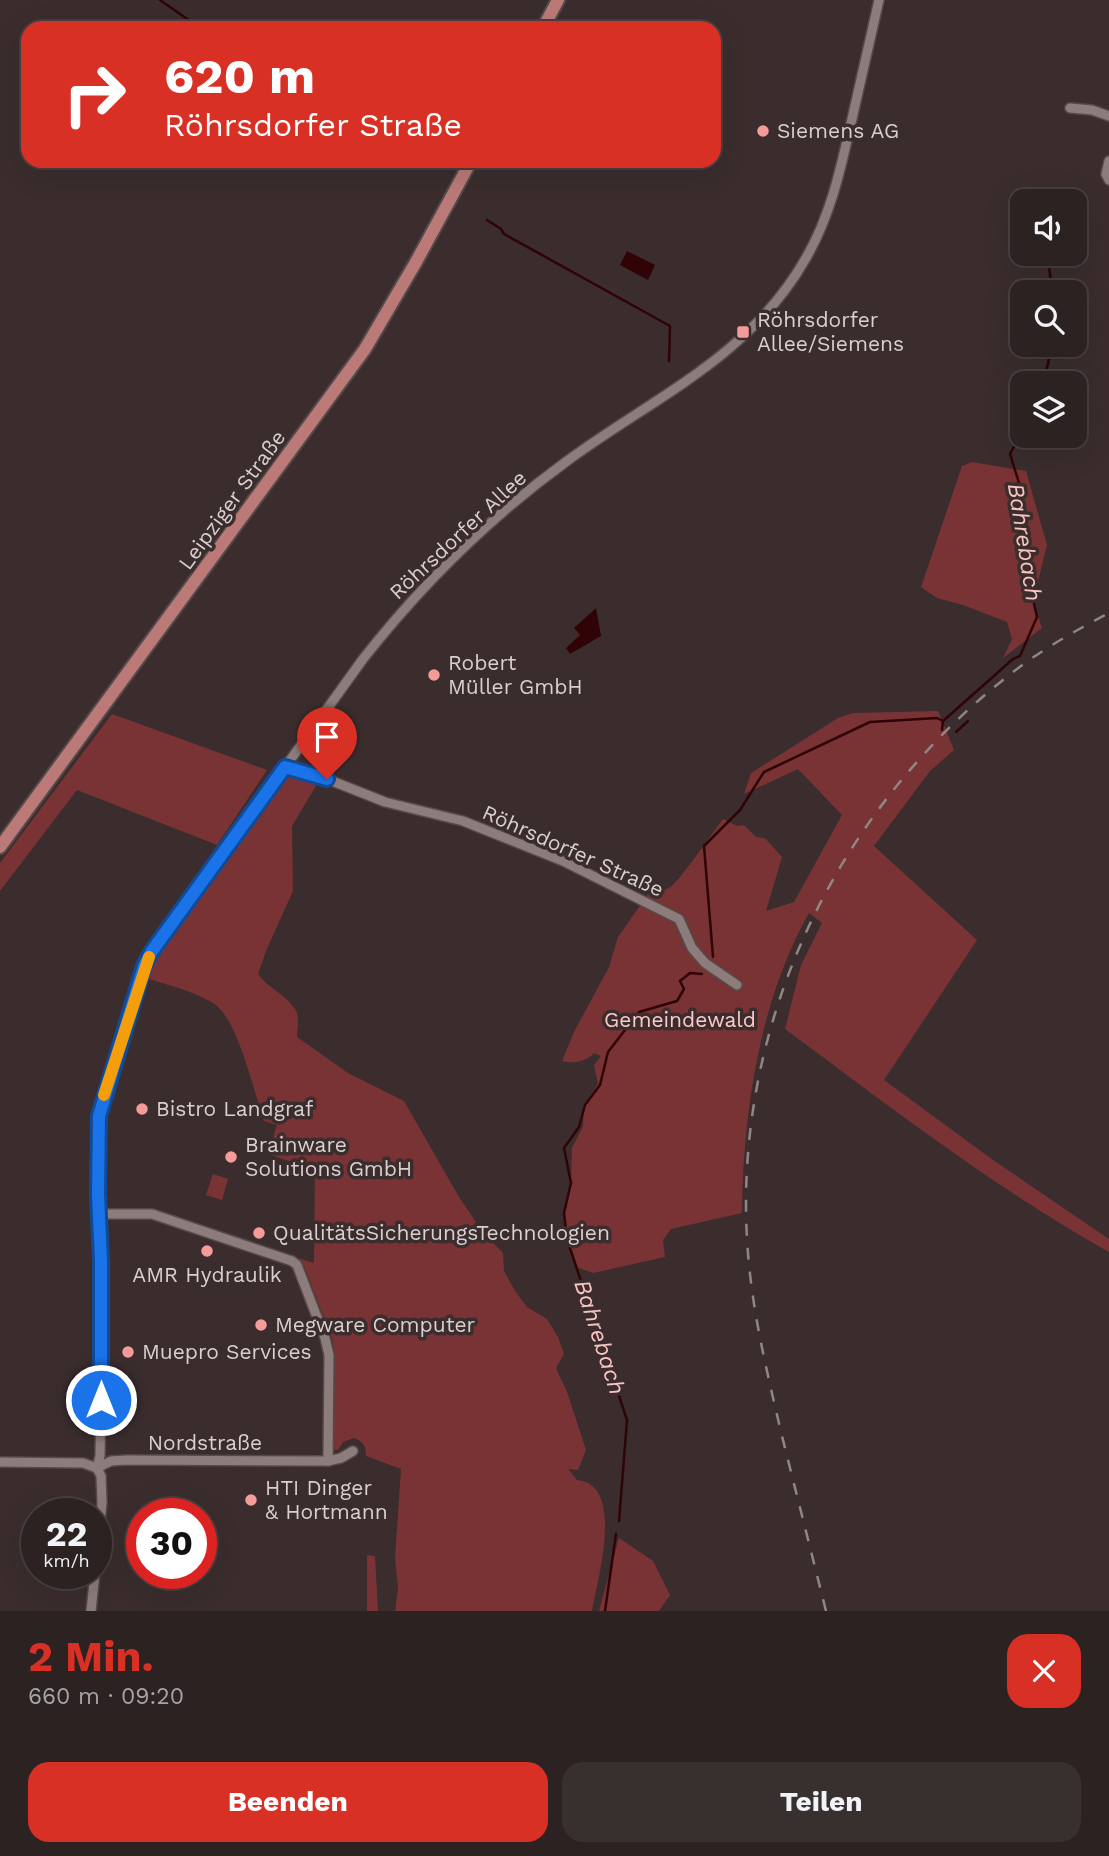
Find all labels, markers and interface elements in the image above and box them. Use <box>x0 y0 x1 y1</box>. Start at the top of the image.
text: 620 m <box>164 47 315 105</box>
icon: right <box>49 49 140 140</box>
text: Röhrsdorfer Straße <box>164 106 462 144</box>
place label: Siemens AG <box>777 118 899 143</box>
marker: Siemens AG <box>755 123 771 139</box>
map controls <box>1010 189 1087 448</box>
button: sound <box>1010 189 1087 266</box>
button: search <box>1010 280 1087 357</box>
place label: Röhrsdorfer Allee/Siemens <box>757 307 904 356</box>
marker: Röhrsdorfer Allee/Siemens <box>735 324 751 340</box>
button: layers <box>1010 371 1087 448</box>
street label: Leipziger Straße <box>173 425 290 574</box>
street label: Röhrsdorfer Allee <box>384 465 531 605</box>
water label: Bahrebach <box>1002 481 1047 603</box>
place label: Robert Müller GmbH <box>448 650 583 699</box>
marker: Robert Müller GmbH <box>426 667 442 683</box>
pin <box>297 707 357 779</box>
icon: arrive <box>308 718 346 756</box>
street label: Röhrsdorfer Straße <box>479 799 668 902</box>
park label: Gemeindewald <box>604 1007 756 1032</box>
place label: Bistro Landgraf <box>156 1096 313 1121</box>
marker: Bistro Landgraf <box>134 1101 150 1117</box>
place label: Brainware Solutions GmbH <box>245 1132 412 1181</box>
marker: Brainware Solutions GmbH <box>223 1149 239 1165</box>
place label: QualitätsSicherungsTechnologien <box>273 1220 610 1245</box>
marker: QualitätsSicherungsTechnologien <box>251 1225 267 1241</box>
marker: AMR Hydraulik <box>199 1243 215 1259</box>
place label: AMR Hydraulik <box>132 1262 282 1287</box>
water label: Bahrebach <box>568 1276 631 1398</box>
place label: Megware Computer <box>275 1312 476 1337</box>
marker: Megware Computer <box>253 1317 269 1333</box>
place label: Muepro Services <box>142 1339 312 1364</box>
marker: Muepro Services <box>120 1344 136 1360</box>
position arrow <box>64 1363 138 1437</box>
street label: Nordstraße <box>148 1430 262 1455</box>
place label: HTI Dinger & Hortmann <box>265 1475 388 1524</box>
marker: HTI Dinger & Hortmann <box>243 1492 259 1508</box>
speed limit sign: 30 <box>126 1498 217 1589</box>
text: 22 <box>46 1513 87 1555</box>
text: km/h <box>43 1550 90 1571</box>
text: 2 Min. <box>28 1632 154 1681</box>
button: close <box>1007 1634 1081 1708</box>
text: 660 m · 09:20 <box>28 1683 184 1710</box>
button: Beenden <box>28 1762 548 1842</box>
button: Teilen <box>562 1762 1081 1842</box>

